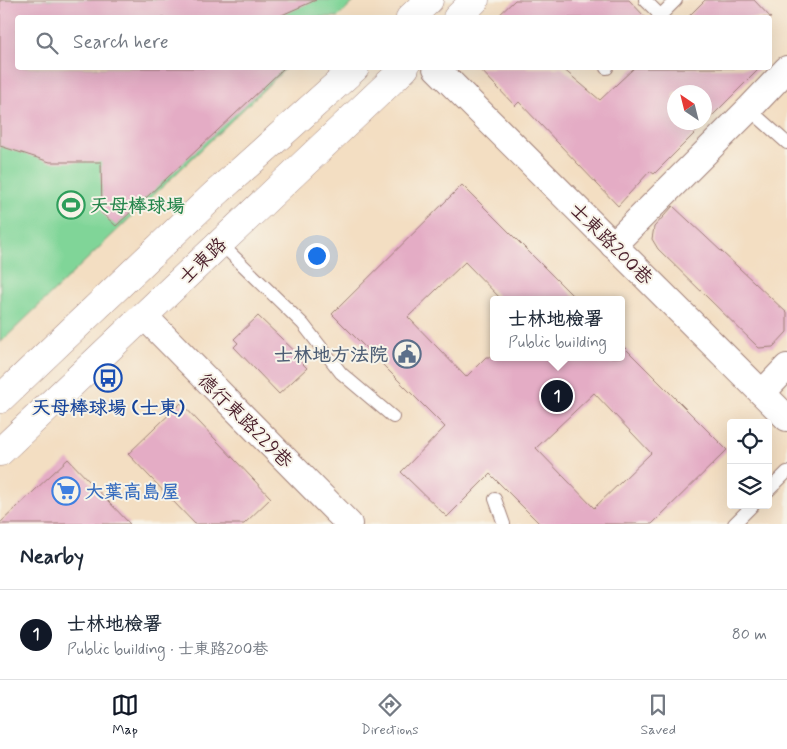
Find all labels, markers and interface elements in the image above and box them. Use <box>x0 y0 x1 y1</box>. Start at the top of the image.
search box <box>15 15 772 70</box>
icon: search <box>33 29 61 57</box>
text: Search here <box>73 30 169 55</box>
north arrow <box>667 85 712 130</box>
sports icon: 天母棒球場 <box>56 190 86 220</box>
place label: 天母棒球場 <box>90 194 185 219</box>
street label: 士東路200巷 <box>564 197 658 291</box>
street label: 士東路 <box>174 232 232 290</box>
your location <box>304 243 330 269</box>
popup <box>490 296 625 361</box>
text: 士林地檢署 <box>508 307 603 332</box>
text: Public building <box>508 332 607 353</box>
public building icon: 士林地方法院 <box>392 339 422 369</box>
place label: 士林地方法院 <box>274 343 388 368</box>
bus stop icon: 天母棒球場 (士東) <box>93 363 123 393</box>
street label: 德行東路229巷 <box>192 368 298 474</box>
pin: 1 <box>541 377 573 415</box>
place label: 天母棒球場 (士東) <box>31 396 185 421</box>
map controls <box>727 419 772 509</box>
button: locate <box>727 419 772 464</box>
button: layers <box>727 464 772 509</box>
supermarket icon: 大葉高島屋 <box>51 476 81 506</box>
place label: 大葉高島屋 <box>85 480 180 505</box>
text: Nearby <box>20 543 84 571</box>
text: 士林地檢署 <box>67 612 162 637</box>
text: 1 <box>32 624 40 645</box>
text: 80 m <box>732 624 767 645</box>
text: Public building · 士東路200巷 <box>67 639 269 660</box>
tab: Map <box>111 691 139 739</box>
tab: Directions <box>361 691 419 739</box>
tab: Saved <box>641 691 676 739</box>

